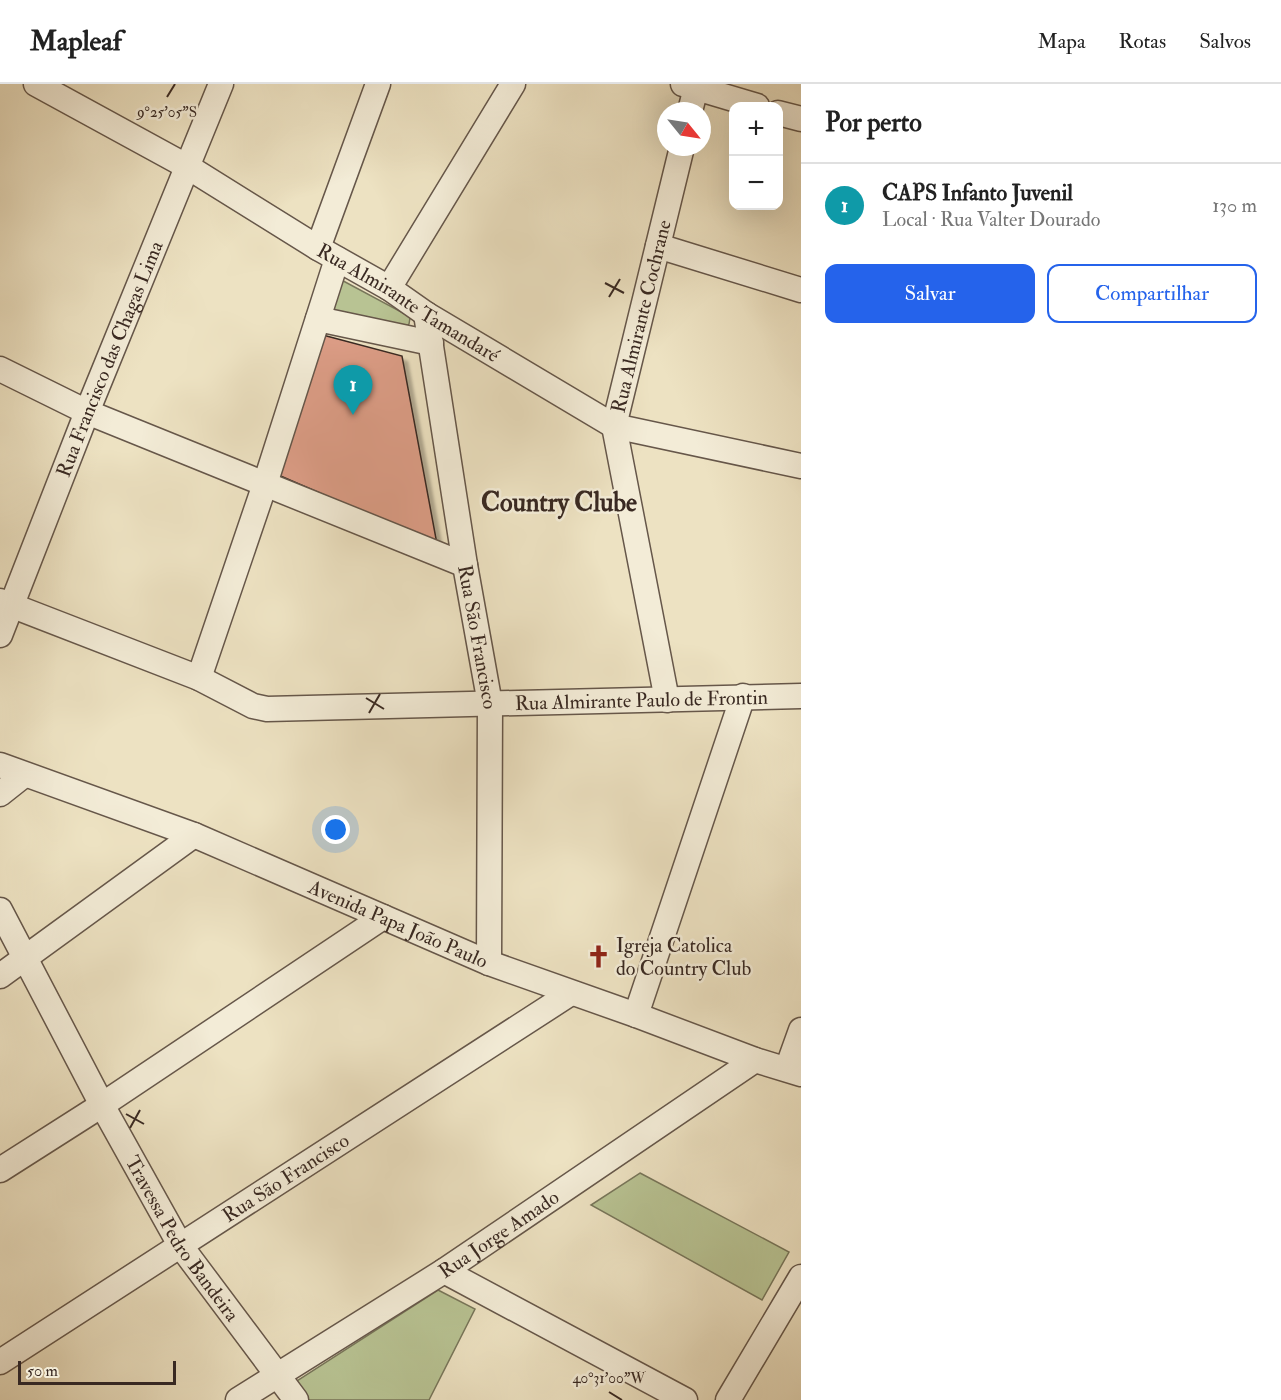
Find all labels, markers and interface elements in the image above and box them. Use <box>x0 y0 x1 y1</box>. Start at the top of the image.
text: Mapleaf <box>30 24 122 59</box>
text: Mapa <box>1038 28 1086 55</box>
text: Rotas <box>1119 28 1166 55</box>
text: Salvos <box>1199 28 1251 55</box>
north arrow <box>657 102 711 156</box>
map controls <box>729 102 783 210</box>
button: + <box>729 102 783 156</box>
text: 9°25'05"S <box>136 103 197 122</box>
text: Por perto <box>825 107 922 139</box>
button: − <box>729 156 783 210</box>
text: CAPS Infanto Juvenil <box>882 179 1073 207</box>
text: 1 <box>841 193 848 218</box>
text: 130 m <box>1212 193 1257 218</box>
text: Local · Rua Valter Dourado <box>882 207 1100 232</box>
street label: Rua Almirante Cochrane <box>606 217 677 415</box>
street label: Rua Francisco das Chagas Lima <box>51 237 169 481</box>
street label: Rua Almirante Tamandaré <box>312 238 505 368</box>
button: Salvar <box>825 264 1035 323</box>
button: Compartilhar <box>1047 264 1257 323</box>
pin: 1 <box>334 366 372 415</box>
district label: Country Clube <box>481 487 637 520</box>
street label: Rua São Francisco <box>452 563 503 711</box>
street label: Rua Almirante Paulo de Frontin <box>515 685 768 716</box>
your location <box>321 815 350 844</box>
street label: Avenida Papa João Paulo <box>304 874 492 974</box>
place label: Igreja Catolica do Country Club <box>616 933 751 981</box>
church icon: Igreja Catolica do Country Club <box>585 943 611 969</box>
street label: Rua São Francisco <box>218 1128 354 1228</box>
street label: Travessa Pedro Bandeira <box>120 1151 245 1327</box>
street label: Rua Jorge Amado <box>434 1185 564 1284</box>
scale bar <box>18 1358 176 1386</box>
text: 50 m <box>27 1361 58 1381</box>
text: 40°31'00"W <box>572 1369 646 1388</box>

